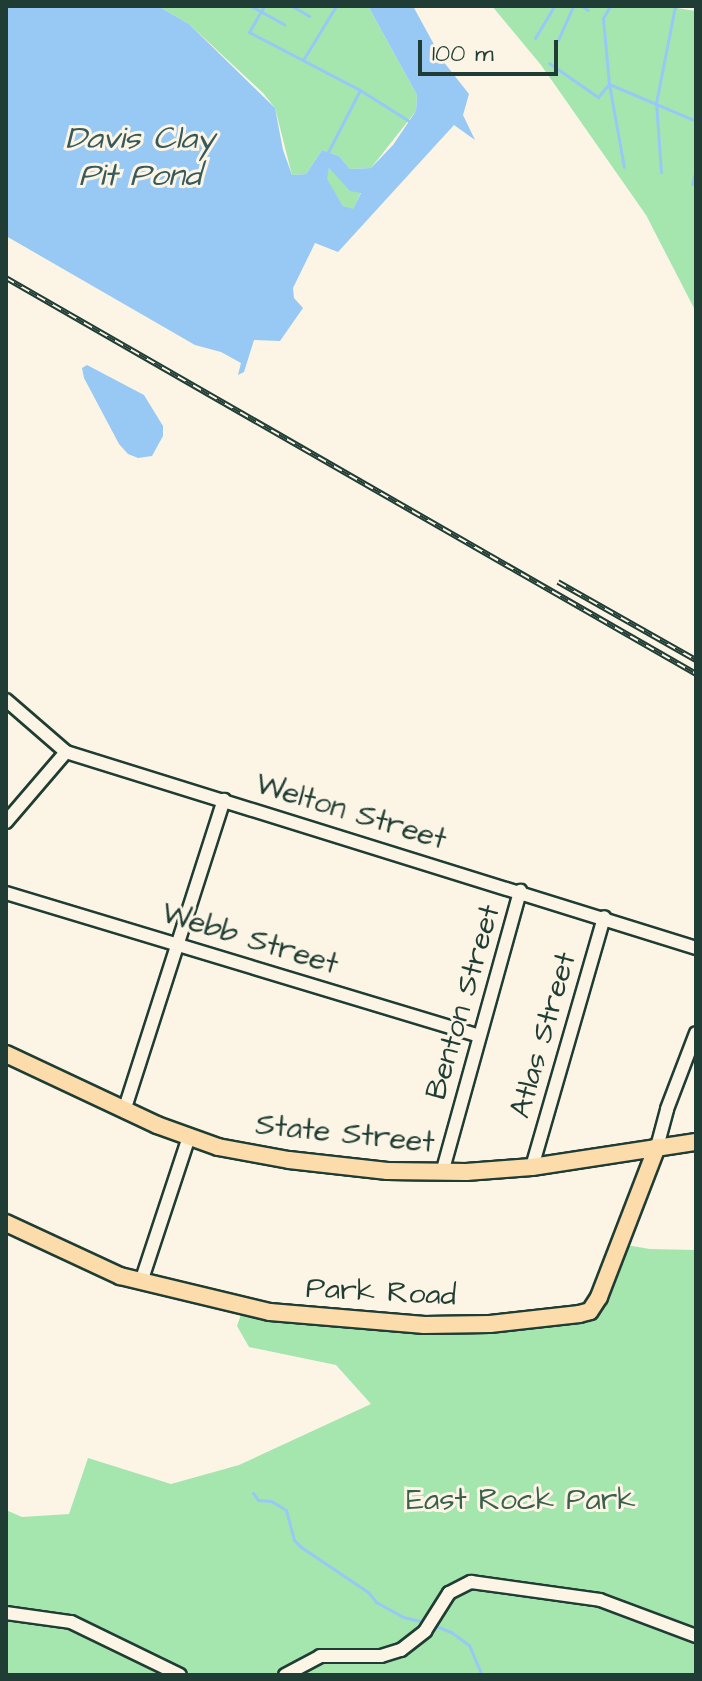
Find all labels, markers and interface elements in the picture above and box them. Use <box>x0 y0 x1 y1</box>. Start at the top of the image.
scale bar <box>422 24 562 74</box>
text: 100 m <box>432 37 494 71</box>
water label: Davis Clay Pit Pond <box>66 121 214 196</box>
street label: Welton Street <box>251 766 451 858</box>
street label: Webb Street <box>157 895 343 983</box>
street label: Benton Street <box>418 900 508 1104</box>
street label: Atlas Street <box>502 948 584 1122</box>
street label: State Street <box>254 1107 436 1161</box>
street label: Park Road <box>305 1270 457 1314</box>
park label: East Rock Park <box>406 1482 636 1518</box>

